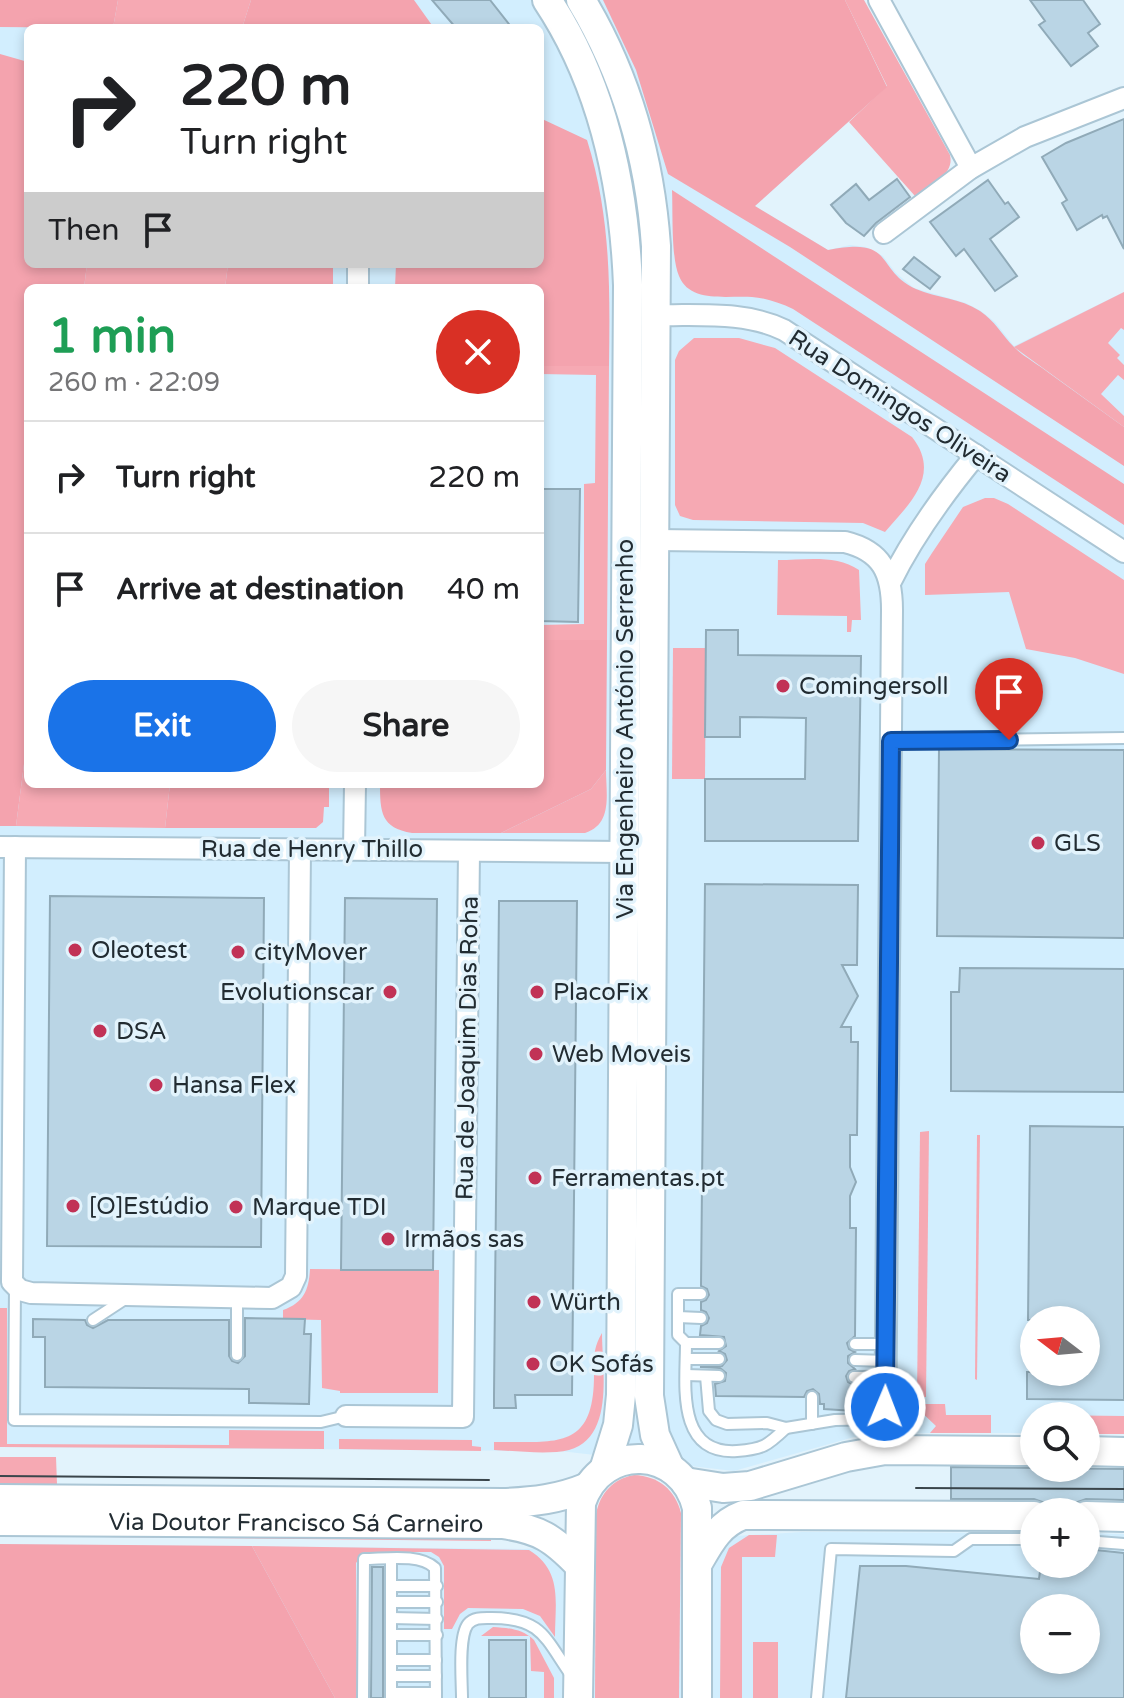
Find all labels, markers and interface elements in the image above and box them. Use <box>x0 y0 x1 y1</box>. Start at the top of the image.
text: 220 m <box>180 53 351 120</box>
icon: right <box>48 56 152 160</box>
text: Turn right <box>180 121 347 164</box>
icon: arrive <box>136 208 180 252</box>
text: Then <box>48 212 120 249</box>
text: 1 min <box>48 308 176 366</box>
button: close <box>436 310 520 394</box>
street label: Rua Domingos Oliveira <box>783 324 1017 489</box>
text: 260 m · 22:09 <box>48 367 220 398</box>
icon: right <box>48 455 92 499</box>
text: Turn right <box>116 459 256 496</box>
text: 220 m <box>428 459 520 496</box>
street label: Via Engenheiro António Serrenho <box>611 539 640 919</box>
icon: arrive <box>48 567 92 611</box>
text: Arrive at destination <box>116 571 404 608</box>
text: 40 m <box>447 571 520 608</box>
pin <box>975 658 1043 740</box>
icon: arrive <box>987 670 1031 714</box>
place label: Comingersoll <box>799 672 949 701</box>
marker: Comingersoll <box>774 677 792 695</box>
button: Exit <box>48 680 276 772</box>
button: Share <box>292 680 520 772</box>
place label: GLS <box>1054 829 1101 858</box>
marker: GLS <box>1029 834 1047 852</box>
street label: Rua de Henry Thillo <box>201 835 423 864</box>
street label: Rua de Joaquim Dias Roha <box>450 896 485 1200</box>
place label: Oleotest <box>91 936 188 965</box>
place label: cityMover <box>254 938 368 967</box>
marker: Oleotest <box>66 941 84 959</box>
marker: cityMover <box>229 943 247 961</box>
place label: Evolutionscar <box>220 978 375 1007</box>
place label: PlacoFix <box>553 978 649 1007</box>
marker: Evolutionscar <box>381 983 399 1001</box>
marker: PlacoFix <box>528 983 546 1001</box>
place label: DSA <box>116 1017 167 1046</box>
marker: DSA <box>91 1022 109 1040</box>
place label: Web Moveis <box>552 1040 691 1069</box>
marker: Web Moveis <box>527 1045 545 1063</box>
place label: Hansa Flex <box>172 1071 296 1100</box>
marker: Hansa Flex <box>147 1076 165 1094</box>
place label: Ferramentas.pt <box>551 1164 725 1193</box>
marker: Ferramentas.pt <box>526 1169 544 1187</box>
place label: [O]Estúdio <box>89 1192 209 1221</box>
place label: Marque TDI <box>252 1193 387 1222</box>
marker: [O]Estúdio <box>64 1197 82 1215</box>
marker: Marque TDI <box>227 1198 245 1216</box>
place label: Irmãos sas <box>404 1225 524 1254</box>
marker: Irmãos sas <box>379 1230 397 1248</box>
place label: Würth <box>550 1288 621 1317</box>
marker: Würth <box>525 1293 543 1311</box>
north arrow <box>1020 1306 1100 1386</box>
map controls <box>1020 1306 1100 1674</box>
place label: OK Sofás <box>549 1350 654 1379</box>
marker: OK Sofás <box>524 1355 542 1373</box>
position arrow <box>843 1365 927 1449</box>
button: search <box>1020 1402 1100 1482</box>
button: + <box>1020 1498 1100 1578</box>
street label: Via Doutor Francisco Sá Carneiro <box>109 1508 483 1539</box>
button: − <box>1020 1594 1100 1674</box>

